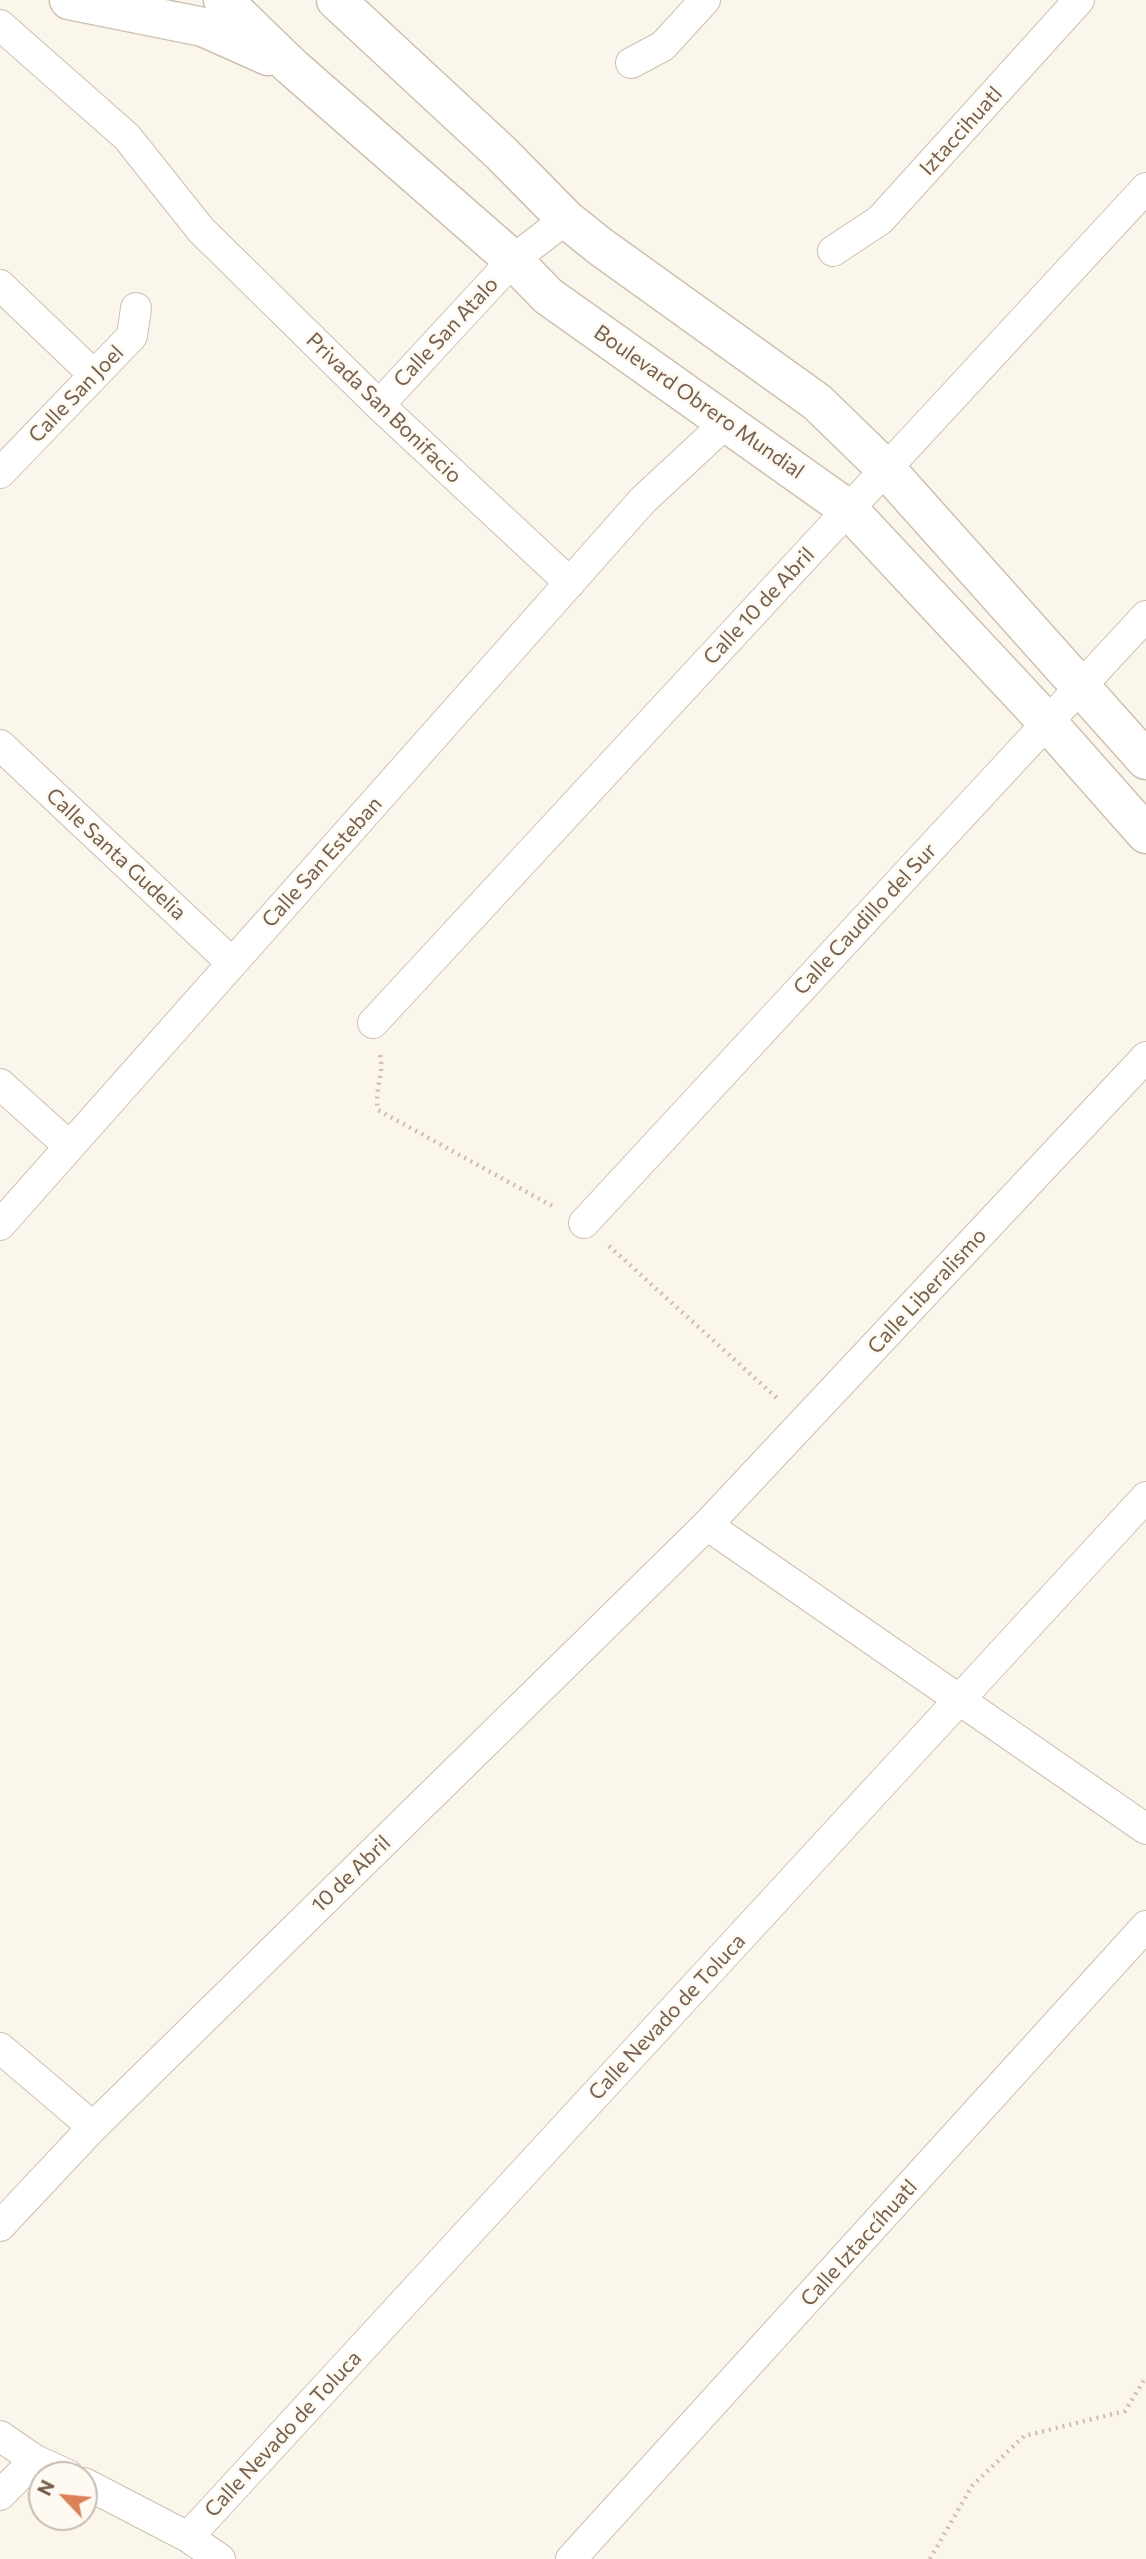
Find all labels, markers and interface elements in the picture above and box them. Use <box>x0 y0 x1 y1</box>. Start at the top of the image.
street label: Iztaccihuatl <box>915 81 1007 181</box>
street label: Calle San Atalo <box>388 272 504 392</box>
street label: Boulevard Obrero Mundial <box>589 320 809 484</box>
street label: Privada San Bonifacio <box>301 327 467 489</box>
street label: Calle San Joel <box>23 340 129 448</box>
street label: Calle 10 de Abril <box>698 542 820 670</box>
street label: Calle Santa Gudelia <box>41 783 191 925</box>
street label: Calle San Esteban <box>257 791 387 933</box>
street label: Calle Caudillo del Sur <box>788 838 942 1000</box>
street label: Calle Liberalismo <box>862 1223 992 1359</box>
street label: 10 de Abril <box>306 1830 396 1918</box>
street label: Calle Nevado de Toluca <box>583 1929 751 2105</box>
street label: Calle Iztaccíhuatl <box>795 2174 923 2312</box>
street label: Calle Nevado de Toluca <box>199 2346 367 2522</box>
north arrow <box>28 2461 98 2531</box>
text: N <box>32 2476 59 2499</box>

